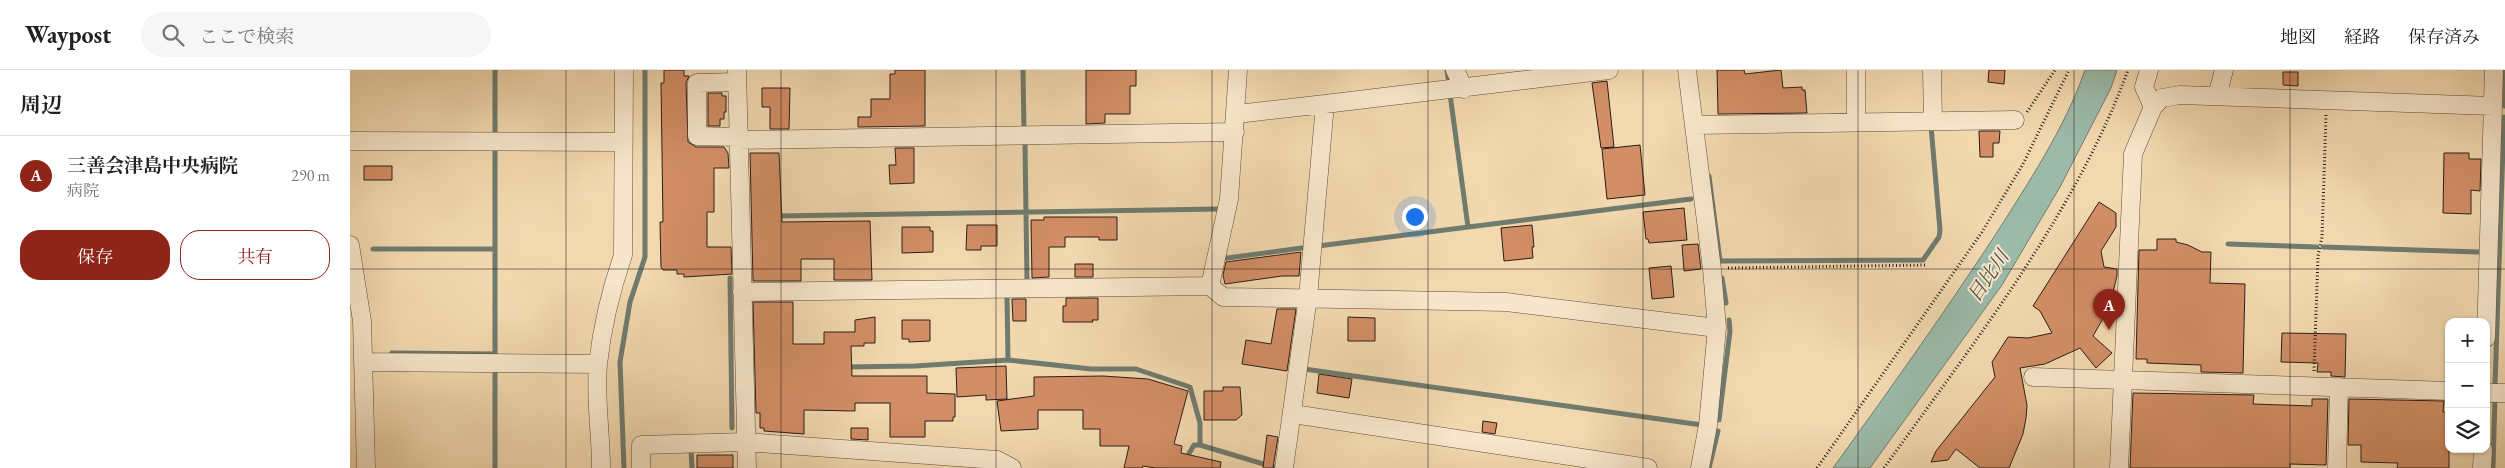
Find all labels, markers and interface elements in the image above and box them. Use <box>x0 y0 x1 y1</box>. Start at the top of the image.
search box <box>141 12 491 57</box>
text: Waypost <box>25 19 111 50</box>
icon: search <box>159 21 187 49</box>
text: ここで検索 <box>199 24 294 49</box>
text: 地図 <box>2280 25 2316 48</box>
text: 経路 <box>2344 25 2380 48</box>
text: 保存済み <box>2408 25 2480 48</box>
text: 周辺 <box>20 91 62 118</box>
text: 三善会津島中央病院 <box>67 153 238 178</box>
text: A <box>30 165 42 186</box>
text: 290 m <box>291 165 330 186</box>
text: 病院 <box>67 180 99 201</box>
your location <box>1402 204 1428 230</box>
button: 保存 <box>20 230 170 280</box>
button: 共有 <box>180 230 330 280</box>
water label: 目比川 <box>1962 244 2015 307</box>
pin: A <box>2093 289 2125 330</box>
map controls <box>2445 318 2490 453</box>
button: + <box>2445 318 2490 363</box>
button: − <box>2445 363 2490 408</box>
button: layers <box>2445 408 2490 453</box>

